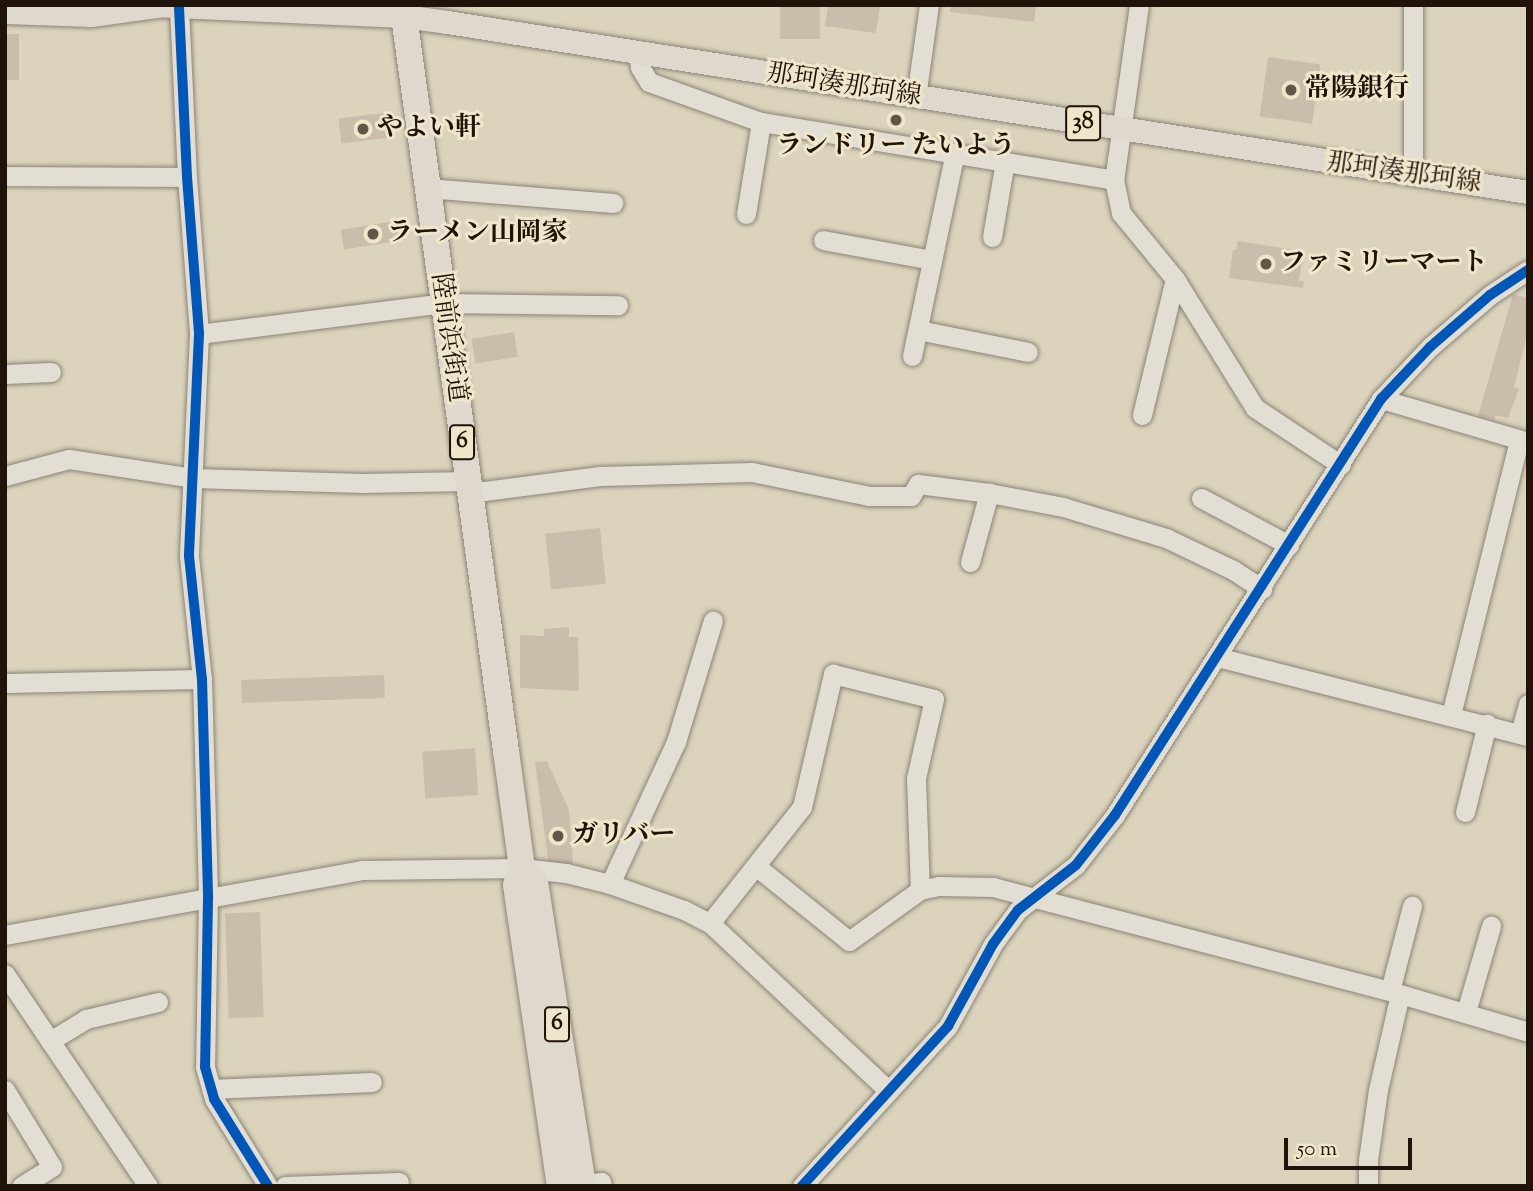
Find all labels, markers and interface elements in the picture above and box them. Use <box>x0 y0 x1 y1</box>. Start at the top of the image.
street label: 那珂湊那珂線 <box>765 58 923 114</box>
place label: 常陽銀行 <box>1305 74 1409 106</box>
marker: 常陽銀行 <box>1283 82 1299 98</box>
road number: 38 <box>1064 103 1102 144</box>
marker: ランドリー たいよう <box>888 112 904 128</box>
place label: やよい軒 <box>377 113 481 145</box>
marker: やよい軒 <box>355 121 371 137</box>
place label: ランドリー たいよう <box>776 131 1016 163</box>
street label: 那珂湊那珂線 <box>1325 148 1483 200</box>
place label: ラーメン山岡家 <box>387 218 569 250</box>
marker: ラーメン山岡家 <box>365 226 381 242</box>
place label: ファミリーマート <box>1280 248 1488 280</box>
marker: ファミリーマート <box>1258 256 1274 272</box>
street label: 陸前浜街道 <box>424 271 472 405</box>
road number: 6 <box>448 422 476 462</box>
place label: ガリバー <box>572 820 676 852</box>
marker: ガリバー <box>550 828 566 844</box>
road number: 6 <box>543 1004 571 1044</box>
scale bar <box>1288 1124 1416 1168</box>
text: 50 m <box>1297 1135 1337 1165</box>

